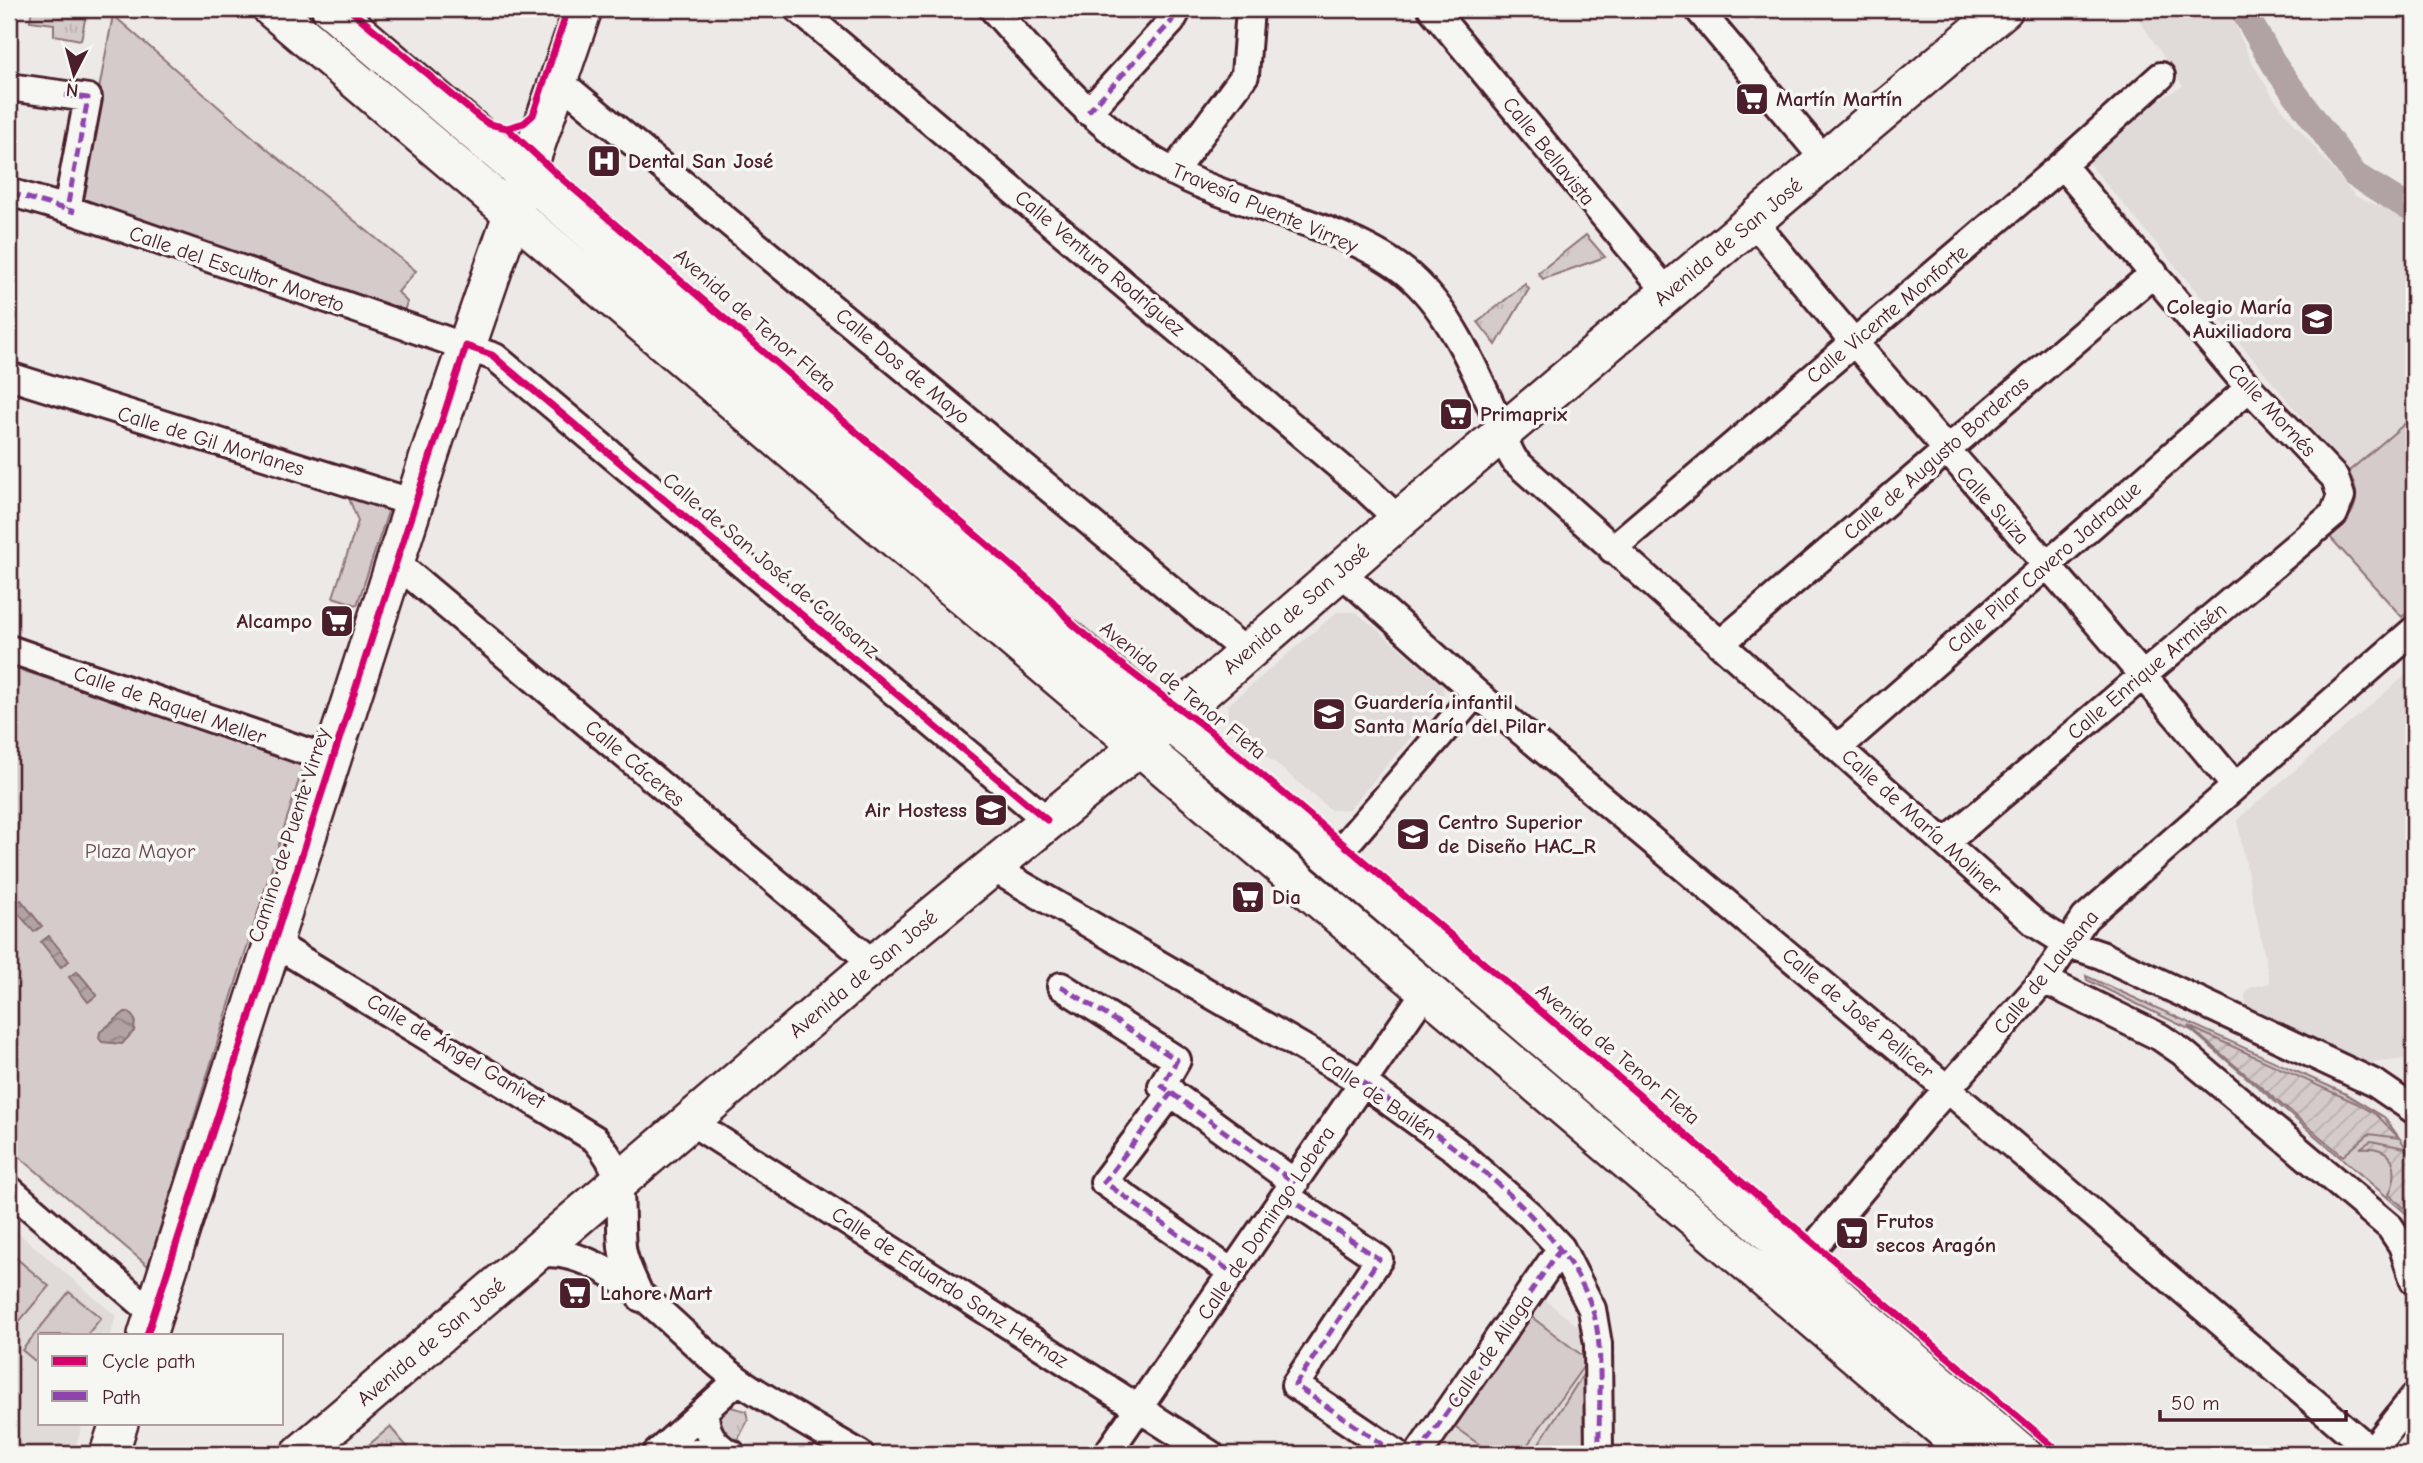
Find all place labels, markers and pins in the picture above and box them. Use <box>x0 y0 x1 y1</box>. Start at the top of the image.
supermarket icon: Martín Martín <box>1733 80 1771 118</box>
place label: Martín Martín <box>1776 87 1902 111</box>
hospital icon: Dental San José <box>585 142 623 180</box>
place label: Dental San José <box>628 149 773 173</box>
place label: Colegio María Auxiliadora <box>2166 295 2292 343</box>
school or university icon: Colegio María Auxiliadora <box>2298 300 2336 338</box>
supermarket icon: Primaprix <box>1437 395 1475 433</box>
place label: Primaprix <box>1480 402 1568 426</box>
supermarket icon: Alcampo <box>318 602 356 640</box>
place label: Alcampo <box>236 609 312 633</box>
place label: Guardería infantil Santa María del Pilar <box>1354 690 1546 738</box>
school or university icon: Guardería infantil Santa María del Pilar <box>1310 695 1348 733</box>
school or university icon: Air Hostess <box>972 791 1010 829</box>
place label: Air Hostess <box>865 798 967 822</box>
place label: Centro Superior de Diseño HAC_R <box>1438 810 1596 858</box>
school or university icon: Centro Superior de Diseño HAC_R <box>1394 815 1432 853</box>
supermarket icon: Dia <box>1229 878 1267 916</box>
place label: Dia <box>1272 885 1301 909</box>
place label: Frutos secos Aragón <box>1876 1209 1996 1257</box>
supermarket icon: Frutos secos Aragón <box>1833 1214 1871 1252</box>
supermarket icon: Lahore Mart <box>556 1274 594 1312</box>
place label: Lahore Mart <box>600 1281 713 1305</box>

